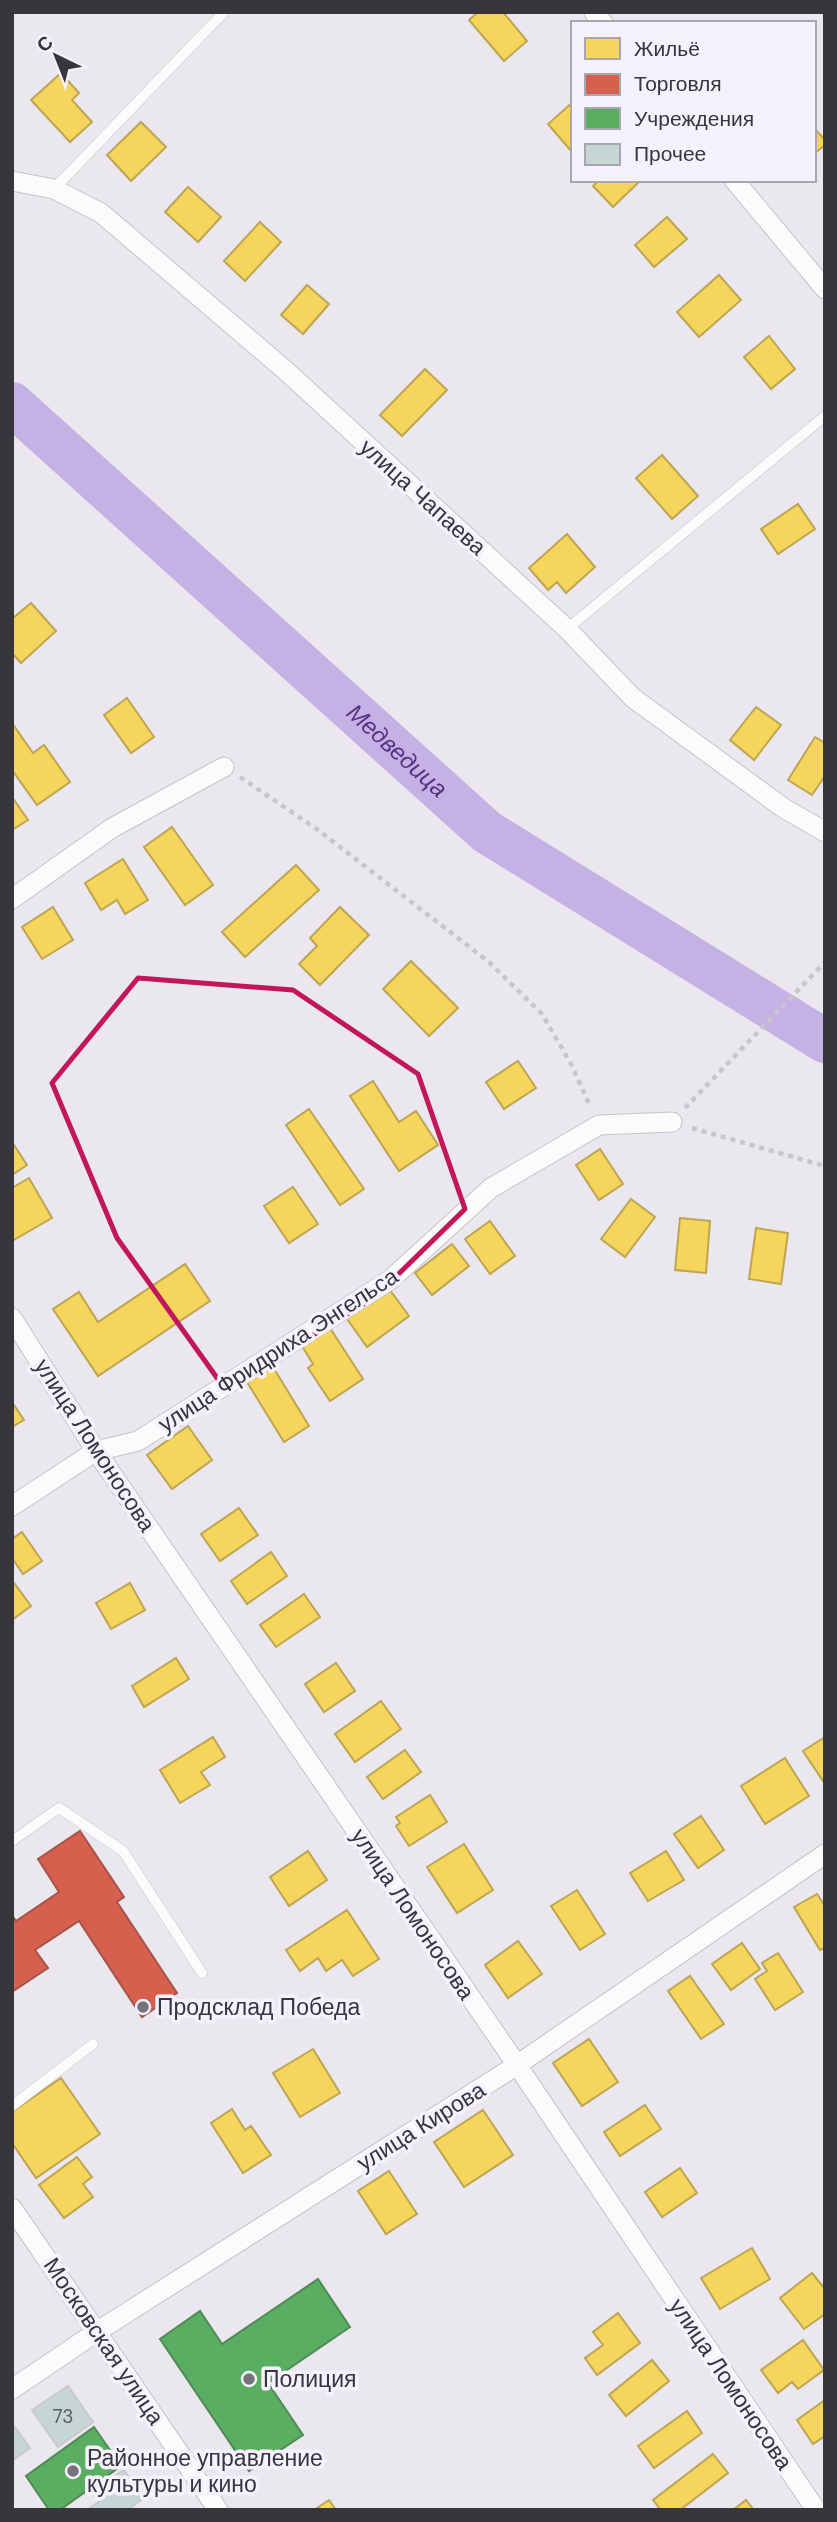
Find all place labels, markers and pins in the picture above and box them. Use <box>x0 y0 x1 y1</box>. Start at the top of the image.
place label: Продсклад Победа <box>157 1992 361 2022</box>
marker: Продсклад Победа <box>135 1999 151 2015</box>
place label: Полиция <box>263 2364 357 2394</box>
marker: Полиция <box>241 2371 257 2387</box>
place label: Районное управление культуры и кино <box>87 2443 323 2499</box>
marker: Районное управление культуры и кино <box>65 2463 81 2479</box>

